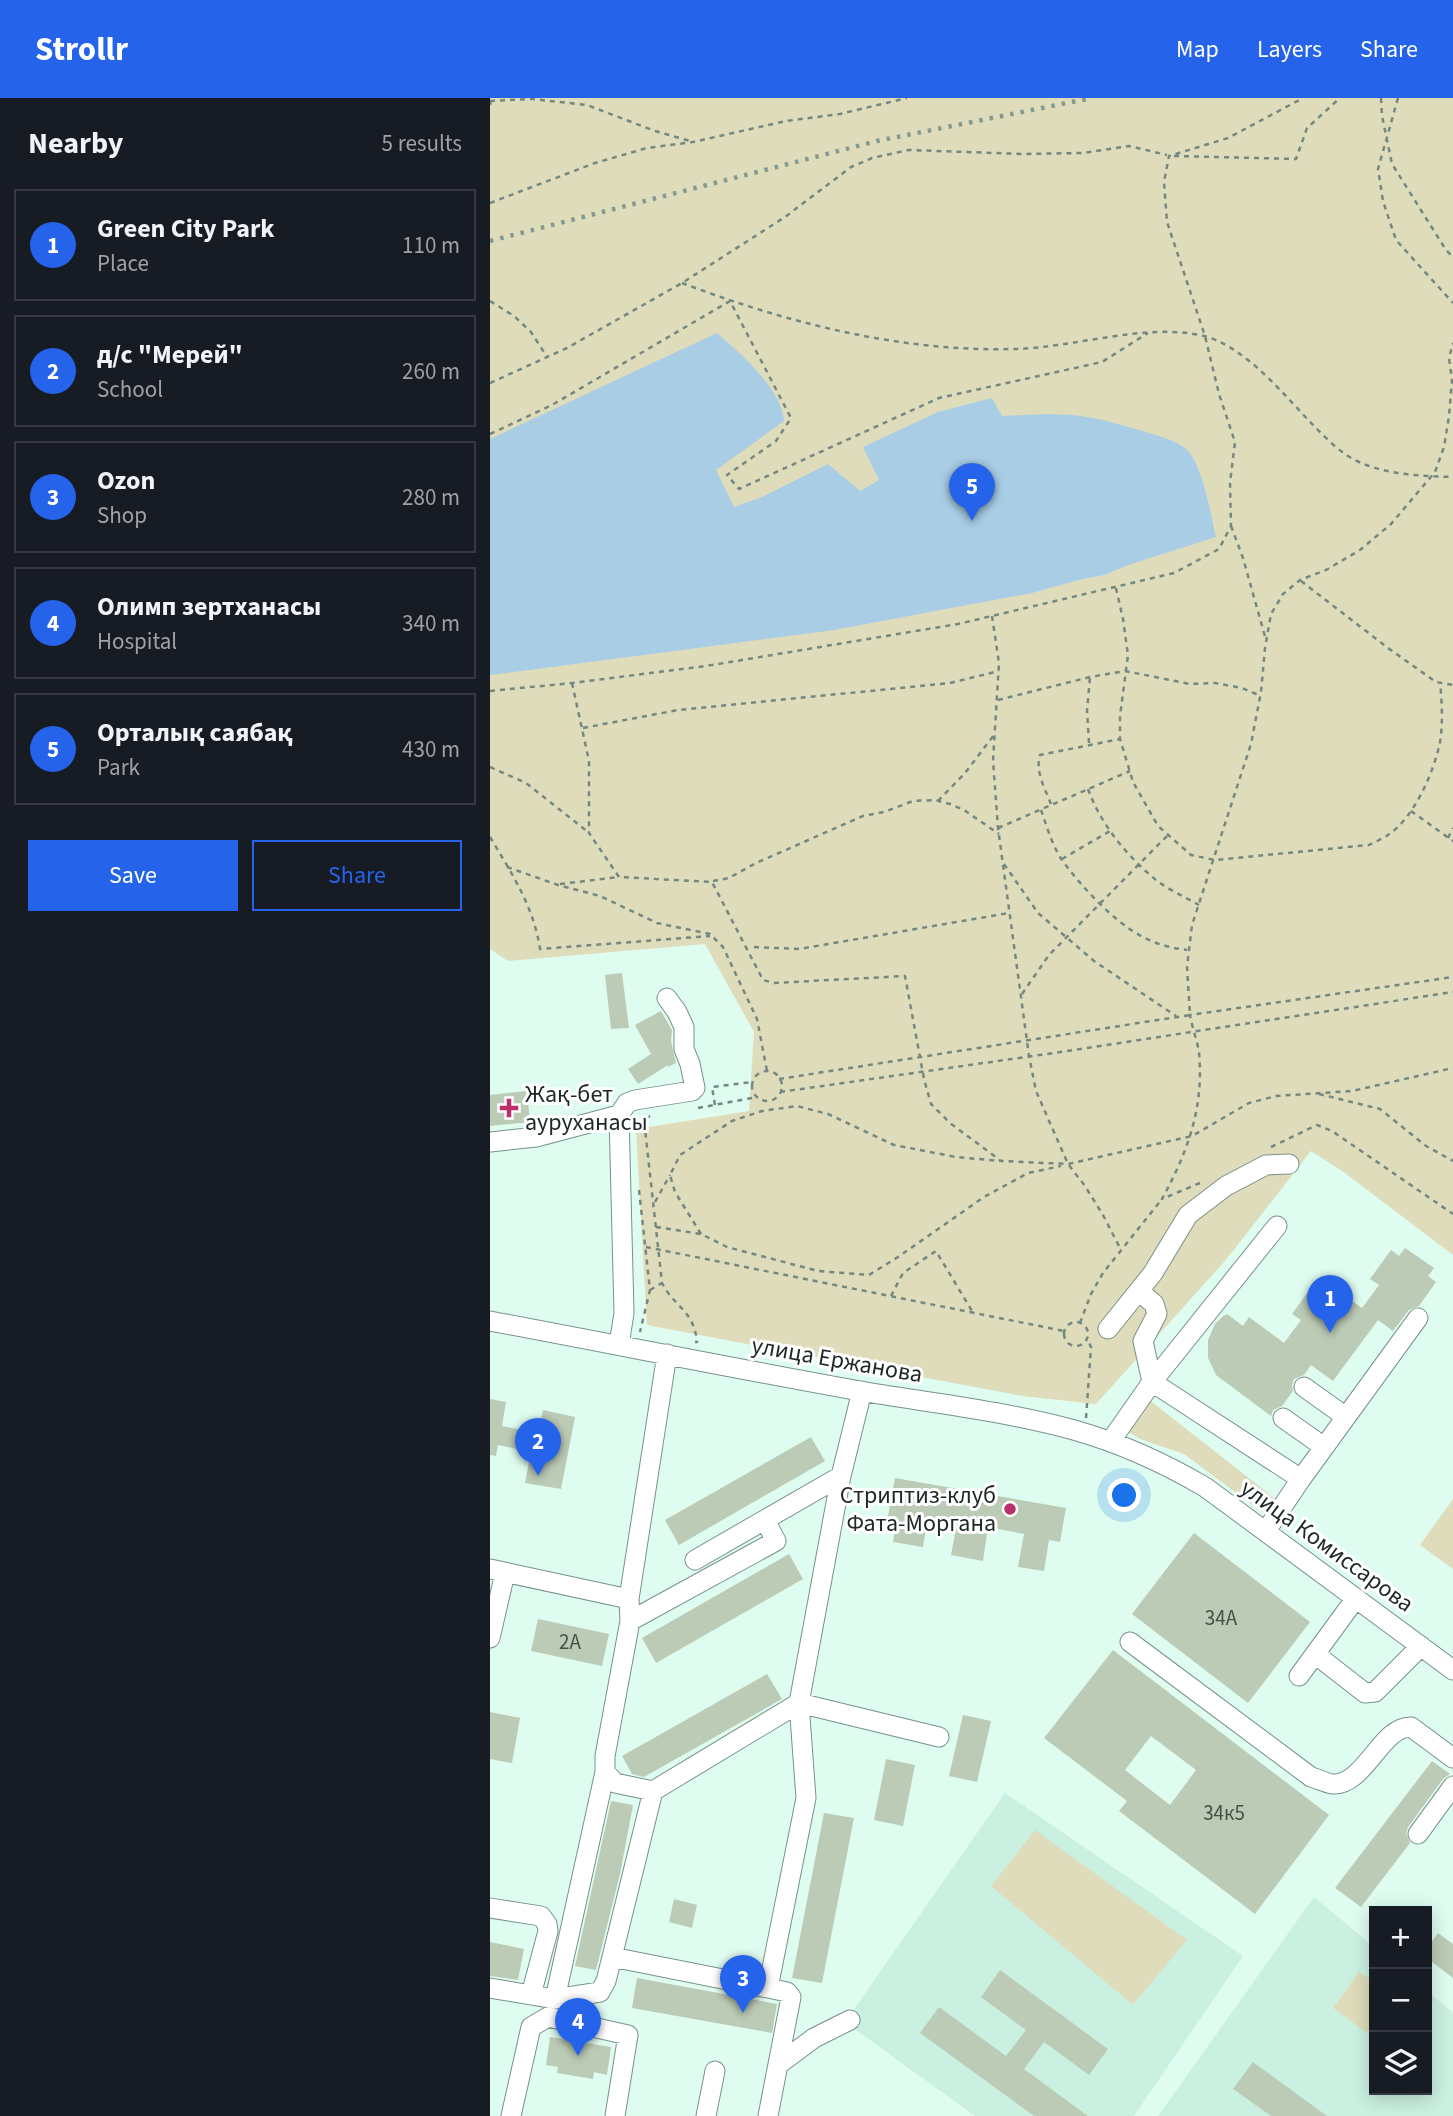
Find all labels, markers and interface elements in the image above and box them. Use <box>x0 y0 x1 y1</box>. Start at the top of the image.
text: Strollr <box>35 26 128 73</box>
text: Map <box>1176 32 1219 67</box>
text: Layers <box>1257 32 1322 67</box>
text: Share <box>1360 32 1418 67</box>
text: Nearby <box>28 122 123 165</box>
text: 5 results <box>382 127 462 160</box>
text: Green City Park <box>97 210 275 247</box>
text: 1 <box>47 229 59 262</box>
text: 110 m <box>402 229 460 262</box>
text: Place <box>97 247 149 280</box>
text: д/с "Мерей" <box>97 336 243 373</box>
text: 2 <box>47 355 59 388</box>
text: 260 m <box>402 355 460 388</box>
text: School <box>97 373 163 406</box>
text: Ozon <box>97 462 155 499</box>
pin: 5 <box>949 463 995 521</box>
text: 3 <box>47 481 59 514</box>
text: 280 m <box>402 481 460 514</box>
text: Shop <box>97 499 147 532</box>
text: Олимп зертханасы <box>97 588 321 625</box>
text: 4 <box>47 607 59 640</box>
text: 340 m <box>402 607 460 640</box>
text: Hospital <box>97 625 177 658</box>
text: Орталық саябақ <box>97 714 293 751</box>
text: 5 <box>47 733 59 766</box>
text: 430 m <box>402 733 460 766</box>
text: Park <box>97 751 140 784</box>
button: Save <box>28 840 238 911</box>
button: Share <box>252 840 462 911</box>
place label: Жақ-бет ауруханасы <box>525 1077 648 1140</box>
marker: Жақ-бет ауруханасы <box>499 1098 519 1118</box>
pin: 1 <box>1307 1275 1353 1333</box>
street label: улица Ержанова <box>749 1328 925 1392</box>
pin: 2 <box>515 1418 561 1476</box>
street label: улица Комиссарова <box>1233 1471 1421 1621</box>
place label: Стриптиз-клуб Фата-Моргана <box>840 1478 996 1541</box>
your location <box>1107 1478 1141 1512</box>
marker: Стриптиз-клуб Фата-Моргана <box>1002 1501 1018 1517</box>
house number: 34А <box>1205 1603 1238 1633</box>
house number: 2А <box>559 1627 581 1657</box>
house number: 34к5 <box>1203 1798 1245 1828</box>
map controls <box>1369 1906 1432 2095</box>
button: + <box>1369 1906 1432 1969</box>
pin: 3 <box>720 1955 766 2013</box>
button: − <box>1369 1969 1432 2032</box>
pin: 4 <box>555 1998 601 2056</box>
button: layers <box>1369 2032 1432 2095</box>

